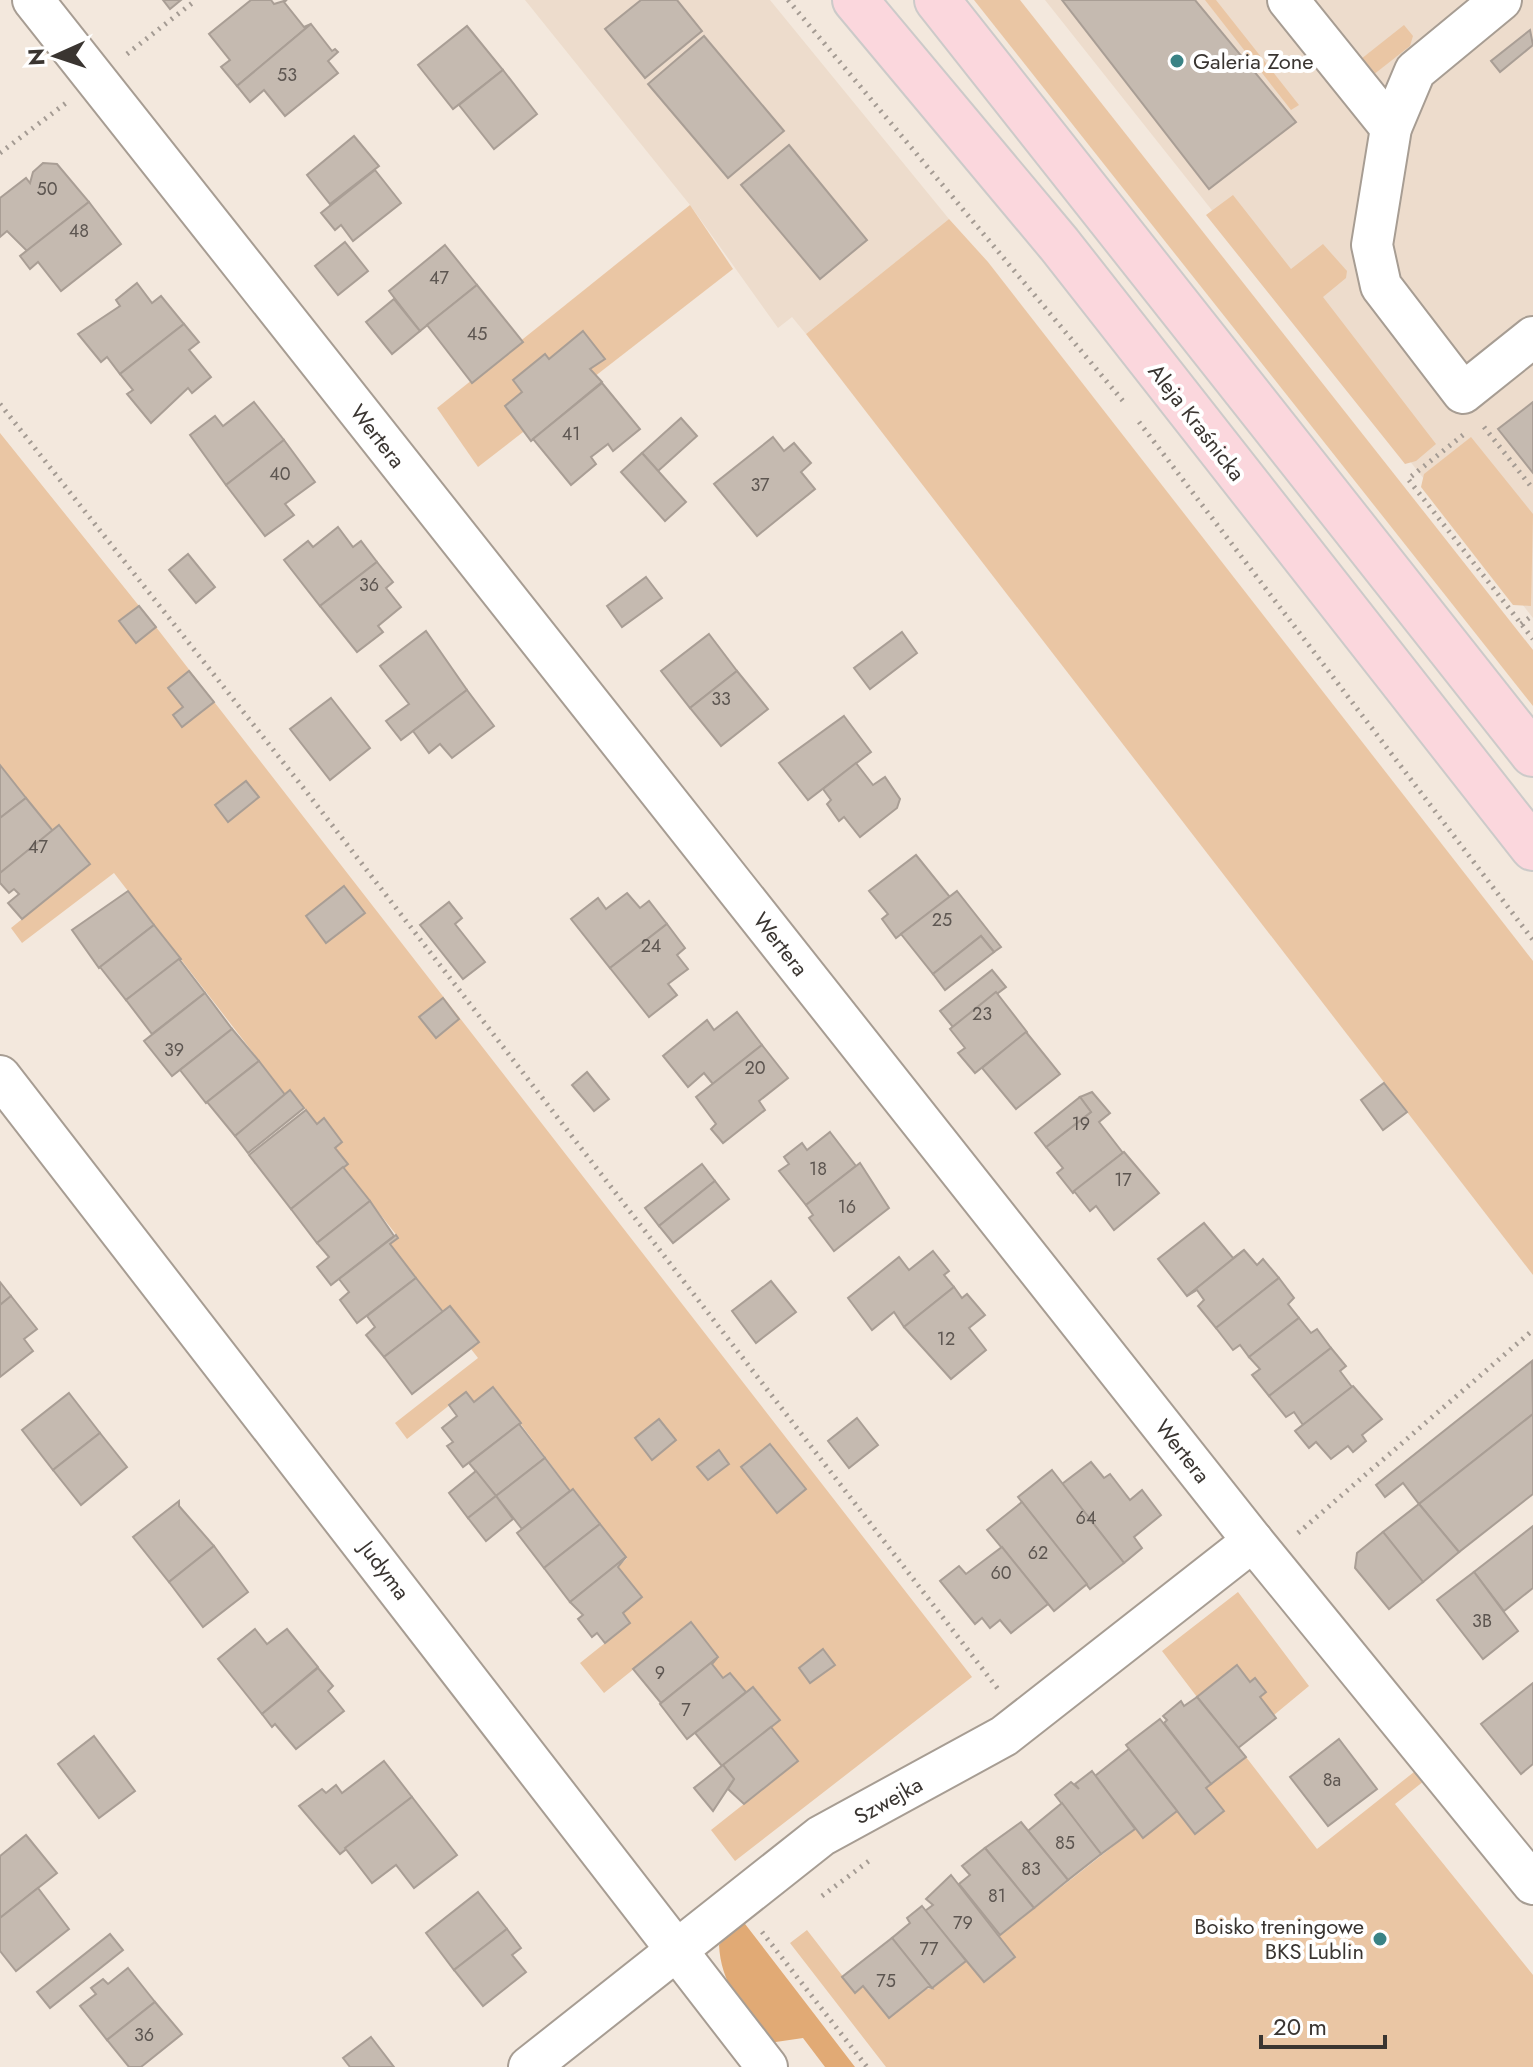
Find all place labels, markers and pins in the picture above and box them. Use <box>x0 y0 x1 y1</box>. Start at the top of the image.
place label: Galeria Zone <box>1193 45 1314 77</box>
marker: Galeria Zone <box>1168 52 1186 70</box>
place label: Boisko treningowe BKS Lublin <box>1194 1910 1364 1967</box>
marker: Boisko treningowe BKS Lublin <box>1371 1930 1389 1948</box>

